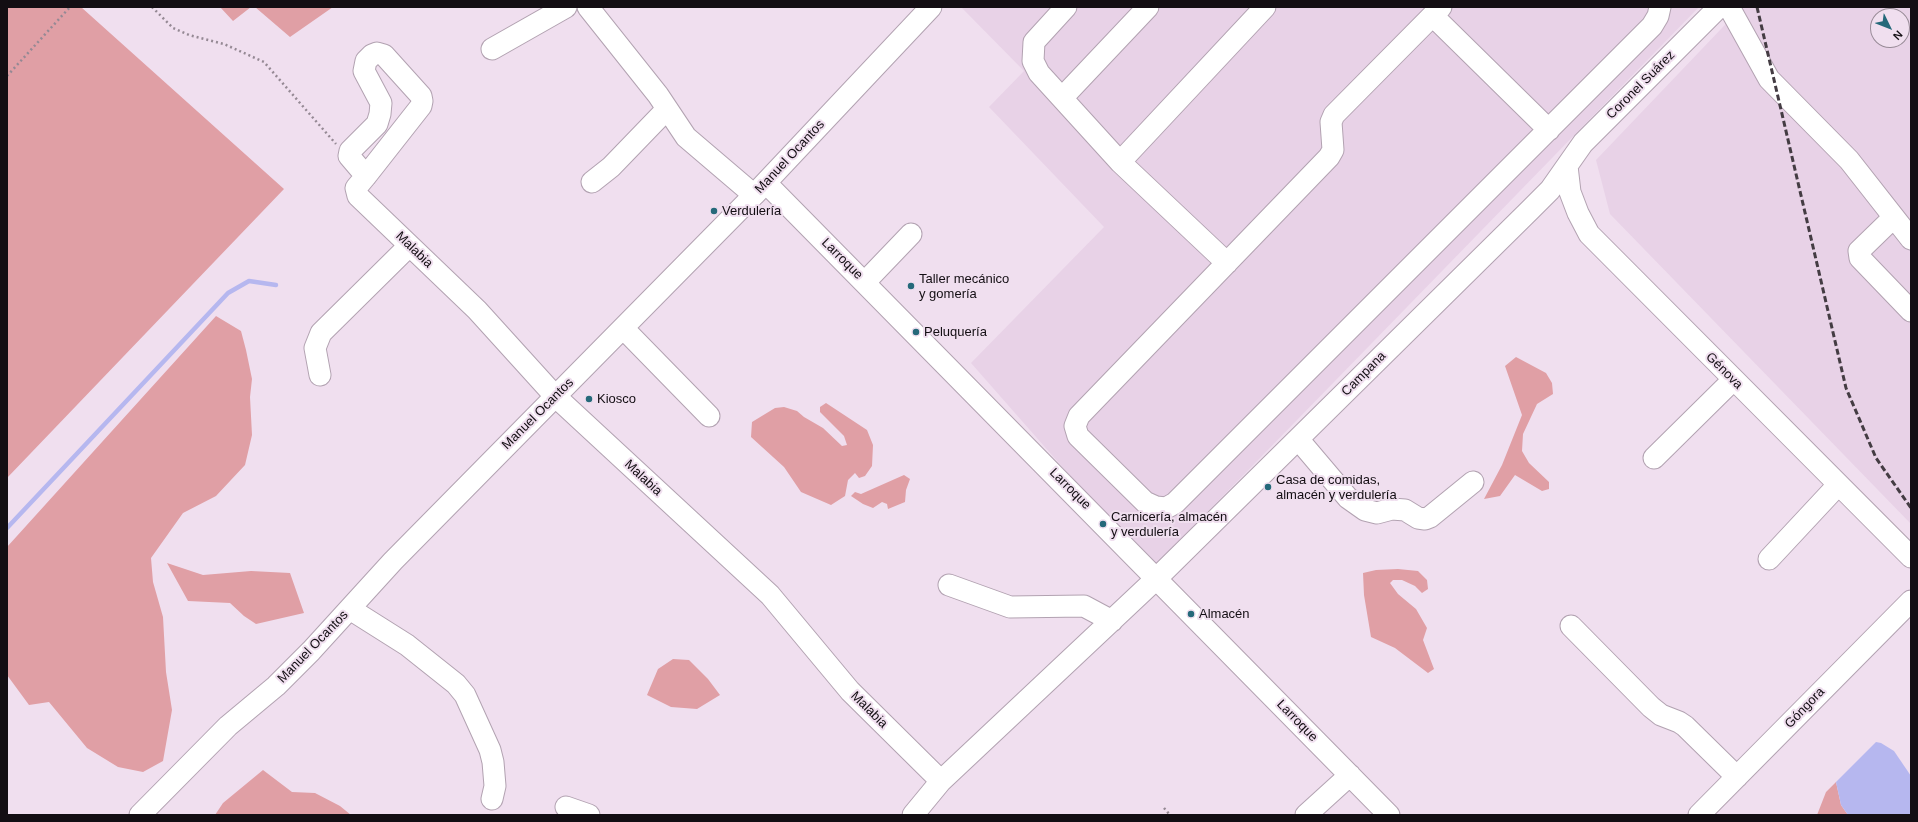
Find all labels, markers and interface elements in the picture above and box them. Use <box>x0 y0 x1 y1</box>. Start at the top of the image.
north arrow <box>1870 8 1910 48</box>
text: N <box>1891 28 1905 42</box>
street label: Coronel Suárez <box>1604 48 1678 122</box>
street label: Manuel Ocantos <box>752 117 828 197</box>
place label: Verdulería <box>722 203 781 219</box>
marker: Verdulería <box>709 206 719 216</box>
street label: Malabia <box>392 229 436 271</box>
street label: Larroque <box>818 235 866 283</box>
place label: Taller mecánico y gomería <box>919 271 1009 302</box>
marker: Taller mecánico y gomería <box>906 281 916 291</box>
place label: Peluquería <box>924 324 987 340</box>
marker: Peluquería <box>911 327 921 337</box>
street label: Campana <box>1339 349 1389 399</box>
street label: Génova <box>1702 349 1746 393</box>
street label: Manuel Ocantos <box>499 375 577 453</box>
place label: Kiosco <box>597 391 636 407</box>
marker: Kiosco <box>584 394 594 404</box>
street label: Malabia <box>621 457 665 499</box>
street label: Larroque <box>1046 465 1094 513</box>
place label: Casa de comidas, almacén y verdulería <box>1276 472 1397 503</box>
marker: Casa de comidas, almacén y verdulería <box>1263 482 1273 492</box>
place label: Carnicería, almacén y verdulería <box>1111 509 1227 540</box>
marker: Carnicería, almacén y verdulería <box>1098 519 1108 529</box>
place label: Almacén <box>1199 606 1250 622</box>
street label: Manuel Ocantos <box>275 608 351 686</box>
marker: Almacén <box>1186 609 1196 619</box>
street label: Góngora <box>1782 684 1828 732</box>
street label: Malabia <box>847 688 891 732</box>
street label: Larroque <box>1273 697 1321 745</box>

